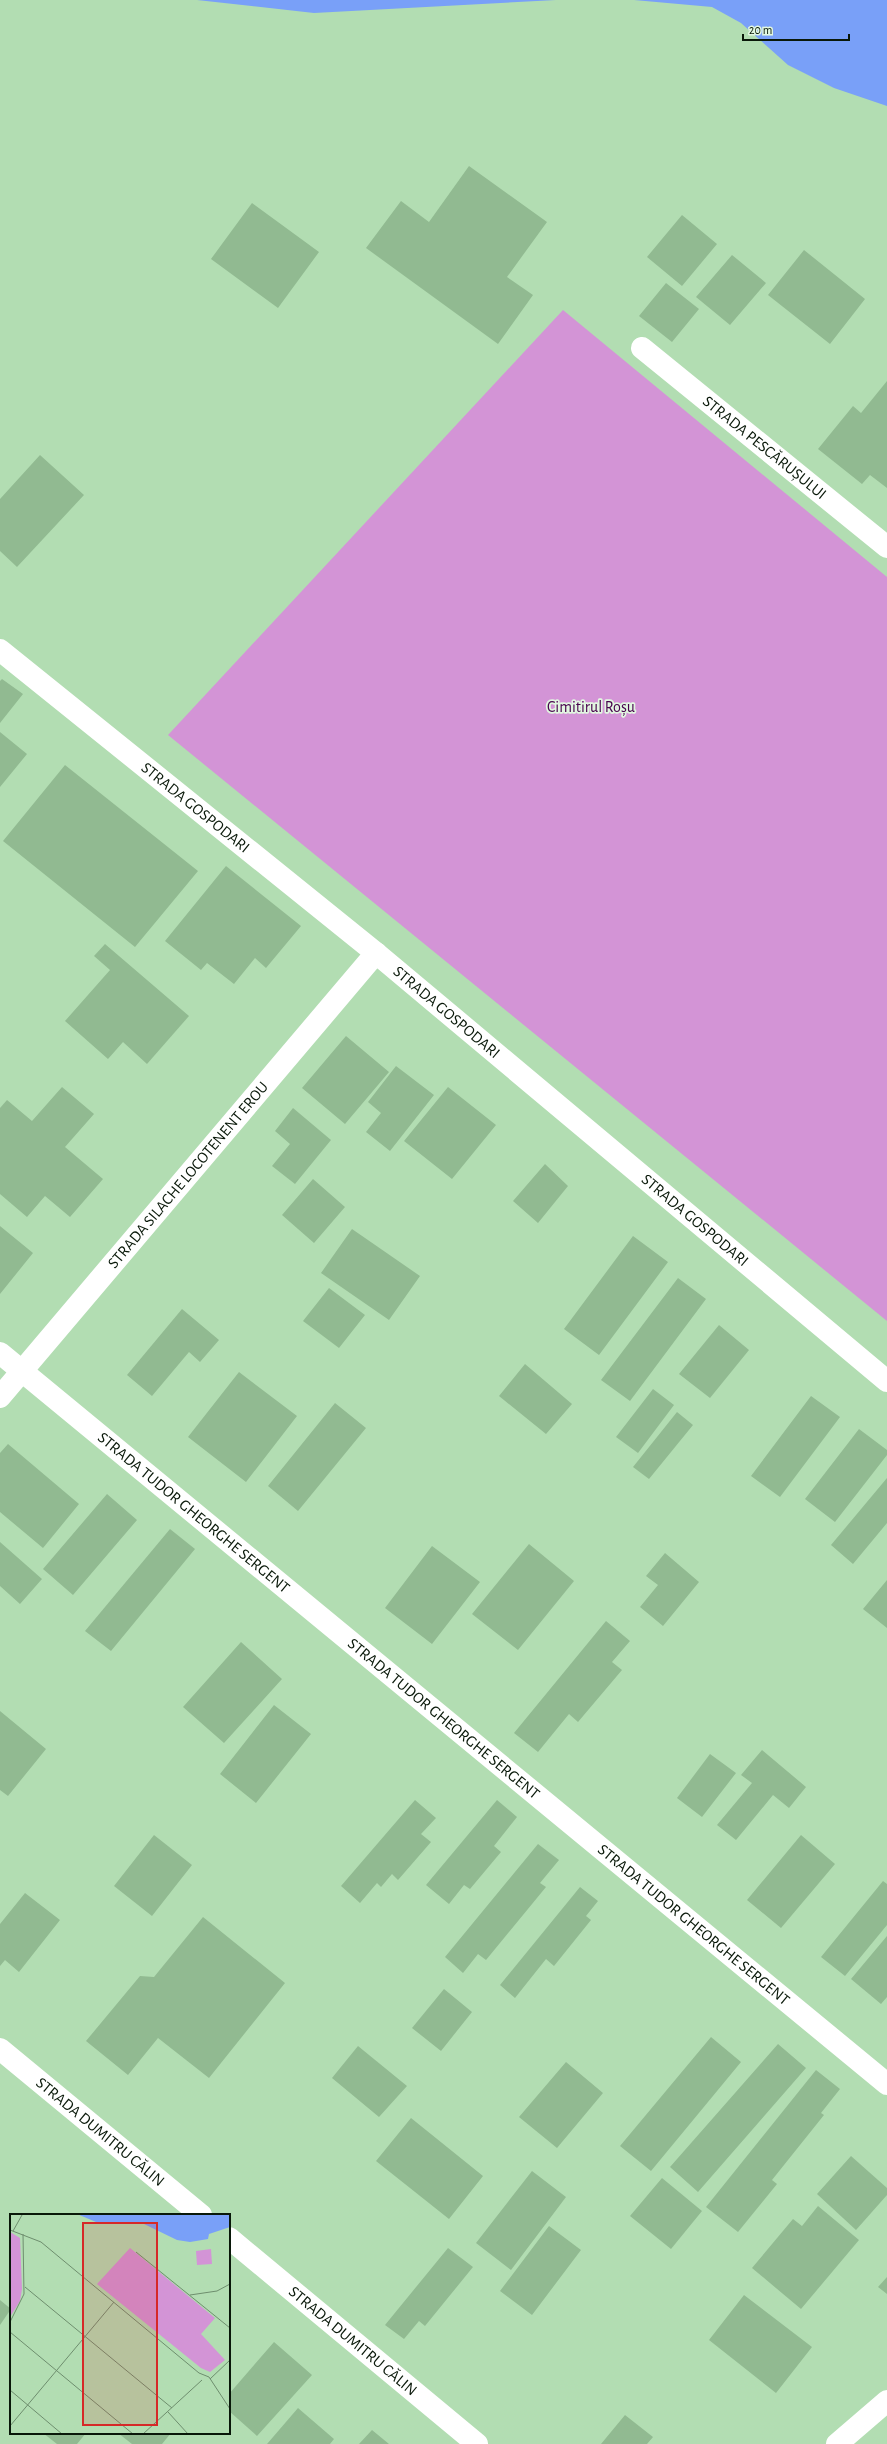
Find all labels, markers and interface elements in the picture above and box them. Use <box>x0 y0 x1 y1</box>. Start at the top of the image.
scale bar <box>743 16 849 42</box>
text: 20 m <box>749 24 772 36</box>
street label: STRADA PESCĂRUȘULUI <box>700 393 829 502</box>
park label: Cimitirul Roșu <box>547 699 635 717</box>
street label: STRADA GOSPODARI <box>138 759 253 856</box>
street label: STRADA GOSPODARI <box>390 963 503 1061</box>
street label: STRADA SILACHE LOCOTENENT EROU <box>105 1079 271 1271</box>
street label: STRADA GOSPODARI <box>639 1171 751 1269</box>
street label: STRADA TUDOR GHEORGHE SERGENT <box>95 1429 293 1596</box>
street label: STRADA TUDOR GHEORGHE SERGENT <box>345 1635 543 1802</box>
street label: STRADA TUDOR GHEORGHE SERGENT <box>595 1841 793 2008</box>
street label: STRADA DUMITRU CĂLIN <box>33 2074 167 2189</box>
inset map <box>10 2214 230 2434</box>
street label: STRADA DUMITRU CĂLIN <box>286 2283 420 2398</box>

